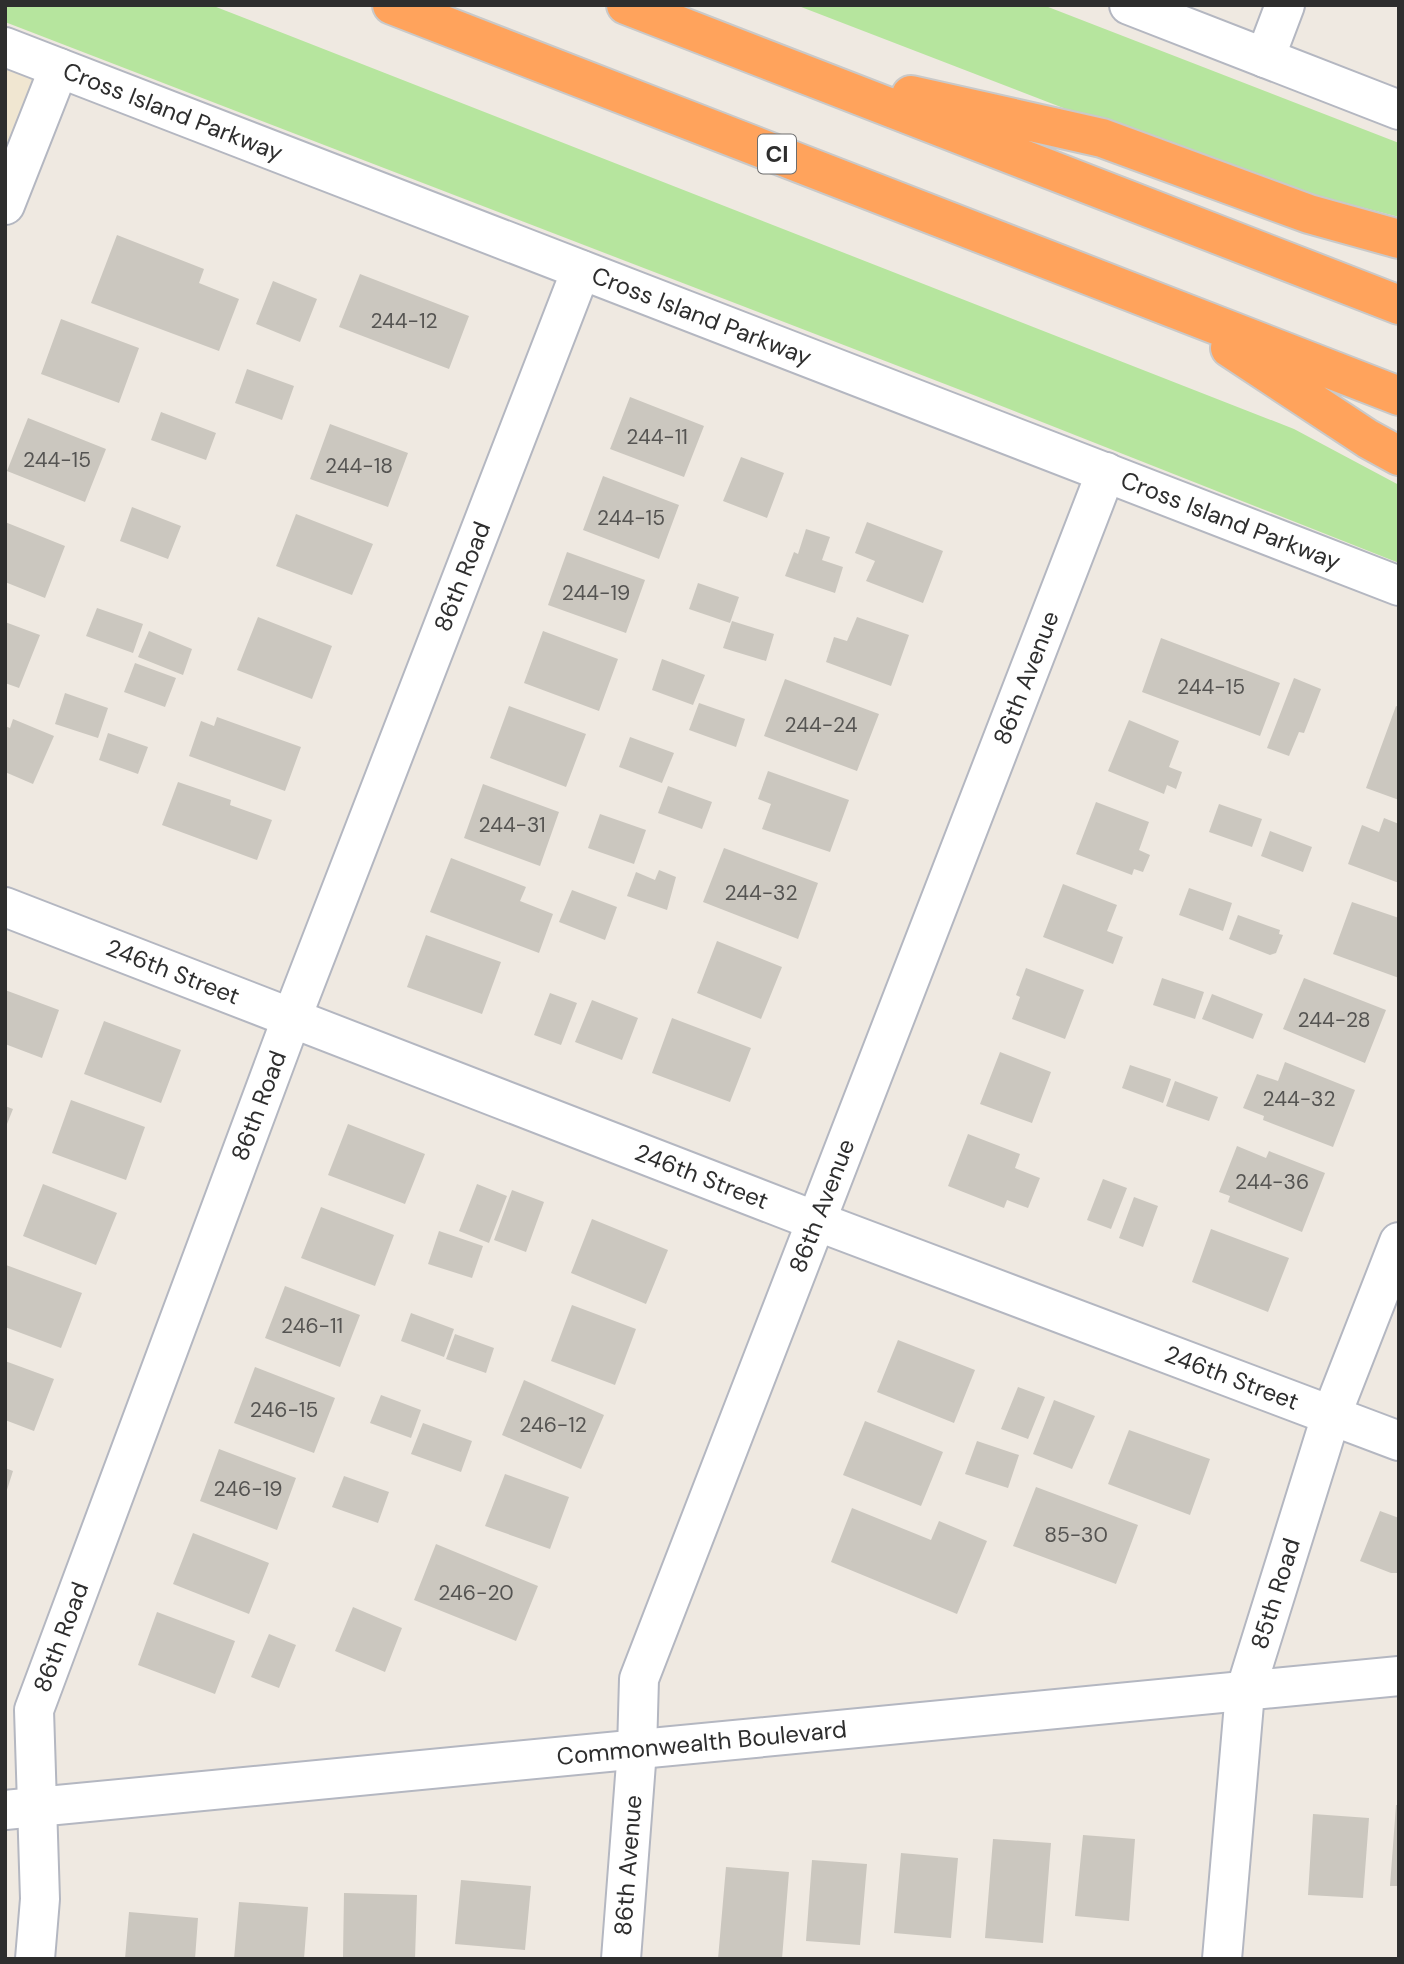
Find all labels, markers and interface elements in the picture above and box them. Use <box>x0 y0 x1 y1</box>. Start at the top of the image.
street label: Cross Island Parkway <box>59 55 287 168</box>
road number: CI <box>758 134 796 174</box>
street label: Cross Island Parkway <box>588 259 816 372</box>
house number: 244-12 <box>370 307 438 335</box>
house number: 244-11 <box>626 423 688 451</box>
house number: 244-15 <box>23 446 91 474</box>
house number: 244-18 <box>325 452 393 480</box>
street label: Cross Island Parkway <box>1116 464 1345 577</box>
house number: 244-15 <box>597 504 665 532</box>
street label: 86th Road <box>427 517 497 636</box>
house number: 244-19 <box>562 579 630 607</box>
street label: 86th Avenue <box>986 606 1066 749</box>
house number: 244-15 <box>1177 673 1245 701</box>
house number: 244-24 <box>784 711 858 739</box>
house number: 244-31 <box>478 811 546 839</box>
house number: 244-32 <box>724 879 798 907</box>
street label: 246th Street <box>102 932 244 1011</box>
house number: 244-28 <box>1297 1006 1371 1034</box>
street label: 86th Road <box>224 1046 293 1165</box>
house number: 244-32 <box>1262 1085 1336 1113</box>
street label: 86th Avenue <box>782 1134 861 1277</box>
street label: 246th Street <box>631 1136 773 1216</box>
house number: 244-36 <box>1235 1168 1309 1196</box>
house number: 246-11 <box>281 1312 343 1340</box>
street label: 246th Street <box>1161 1338 1303 1417</box>
house number: 246-15 <box>250 1396 318 1424</box>
house number: 246-12 <box>519 1411 587 1439</box>
house number: 246-19 <box>214 1475 282 1503</box>
house number: 85-30 <box>1044 1521 1108 1549</box>
street label: 85th Road <box>1243 1534 1307 1653</box>
street label: 86th Road <box>26 1578 95 1696</box>
house number: 246-20 <box>438 1579 514 1607</box>
street label: Commonwealth Boulevard <box>555 1713 848 1772</box>
street label: 86th Avenue <box>607 1794 649 1937</box>

